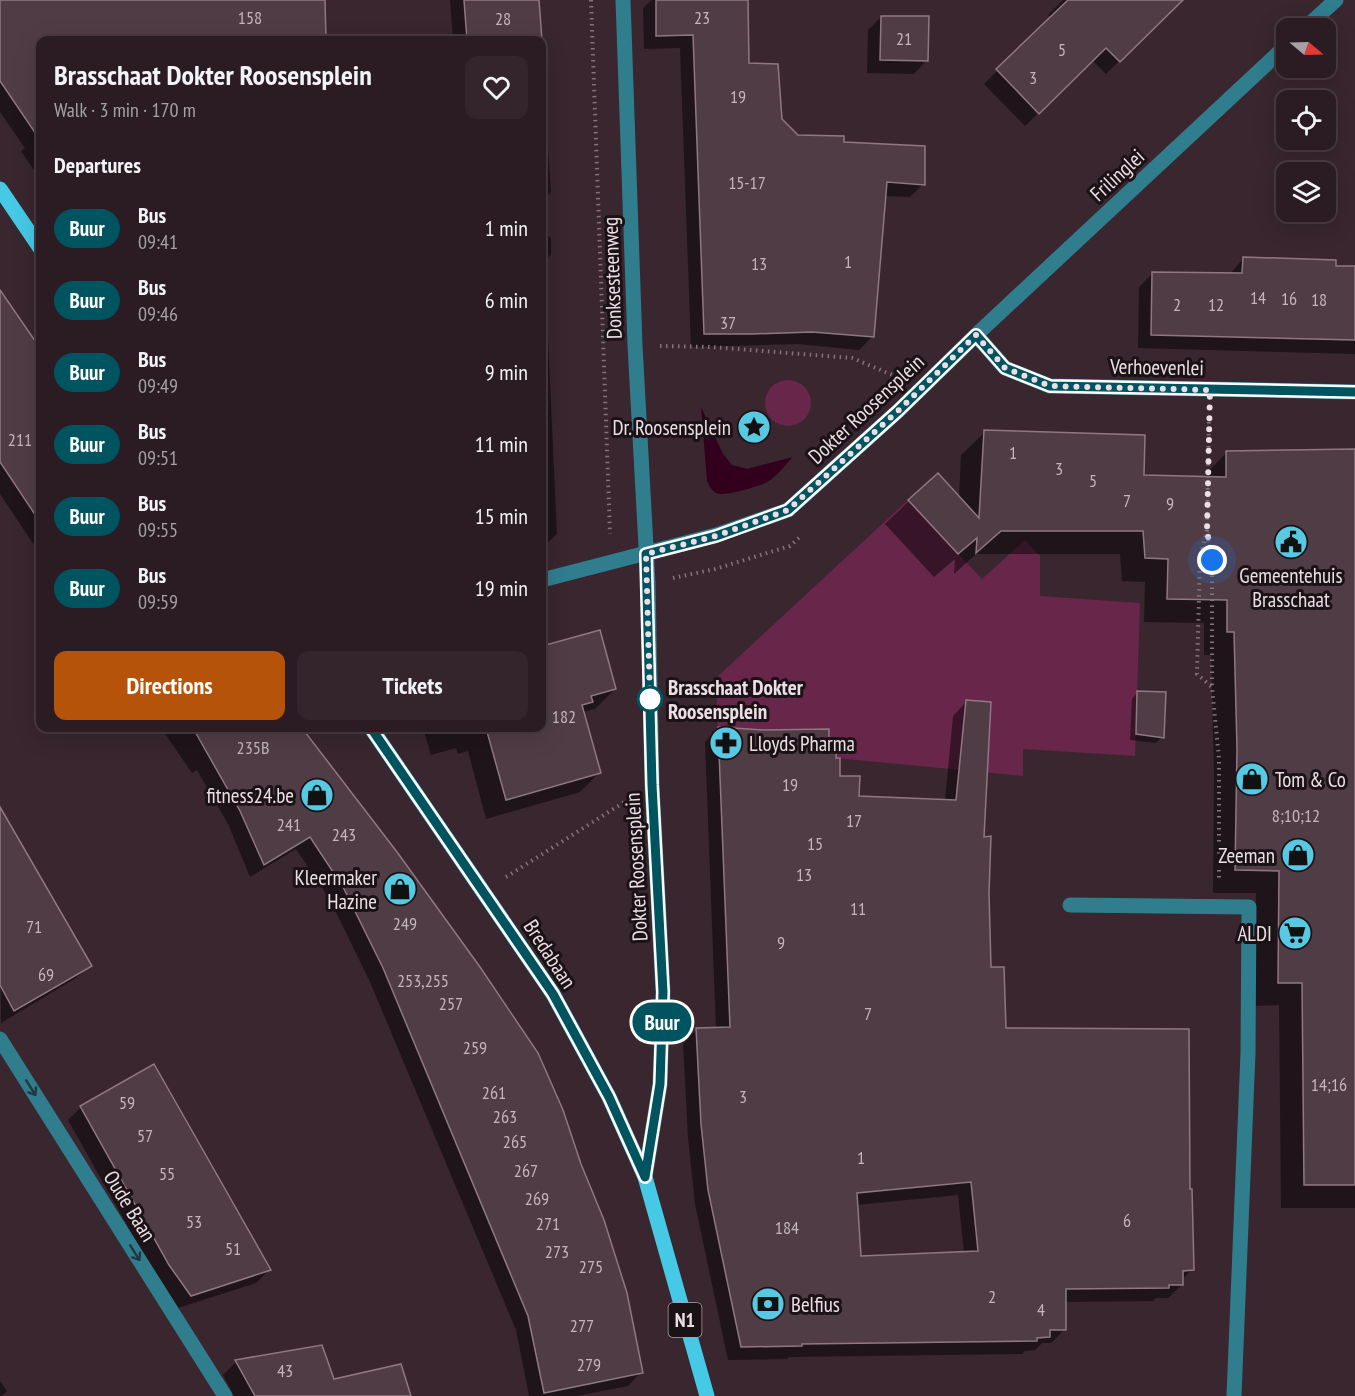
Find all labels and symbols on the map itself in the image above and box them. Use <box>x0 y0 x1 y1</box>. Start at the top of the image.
house number: 158 <box>238 6 262 29</box>
house number: 23 <box>694 6 710 29</box>
house number: 28 <box>495 7 511 30</box>
north arrow <box>1276 18 1336 78</box>
house number: 21 <box>896 27 912 50</box>
house number: 5 <box>1058 38 1066 61</box>
house number: 3 <box>1029 66 1037 89</box>
house number: 19 <box>730 85 746 108</box>
street label: Frilinglei <box>1084 143 1150 207</box>
house number: 15-17 <box>728 171 766 194</box>
street label: Donksesteenweg <box>596 217 628 339</box>
house number: 1 <box>844 250 852 273</box>
house number: 13 <box>751 252 767 275</box>
house number: 14 <box>1250 286 1266 309</box>
house number: 16 <box>1281 287 1297 310</box>
house number: 18 <box>1311 288 1327 311</box>
house number: 2 <box>1173 293 1181 316</box>
house number: 12 <box>1208 293 1224 316</box>
house number: 37 <box>720 311 736 334</box>
street label: Dokter Roosensplein <box>802 348 930 470</box>
street label: Verhoevenlei <box>1109 353 1204 381</box>
place icon: Dr. Roosensplein <box>736 409 772 445</box>
place label: Dr. Roosensplein <box>613 414 731 441</box>
house number: 211 <box>8 428 32 451</box>
house number: 1 <box>1009 441 1017 464</box>
house number: 3 <box>1055 457 1063 480</box>
house number: 5 <box>1089 469 1097 492</box>
house number: 7 <box>1123 489 1131 512</box>
house number: 9 <box>1166 492 1174 515</box>
public building icon: Gemeentehuis Brasschaat <box>1273 524 1309 560</box>
your location <box>1197 545 1227 575</box>
place label: Gemeentehuis Brasschaat <box>1239 562 1343 613</box>
place label: Brasschaat Dokter Roosensplein <box>668 674 804 725</box>
marker: Brasschaat Dokter Roosensplein <box>637 686 663 712</box>
house number: 182 <box>552 705 576 728</box>
pharmacy icon: Lloyds Pharma <box>708 725 744 761</box>
place label: Lloyds Pharma <box>749 730 855 757</box>
house number: 235B <box>237 736 269 759</box>
shop icon: Tom & Co <box>1234 761 1270 797</box>
place label: Tom & Co <box>1275 766 1346 793</box>
house number: 19 <box>782 773 798 796</box>
shop icon: fitness24.be <box>299 777 335 813</box>
place label: fitness24.be <box>207 782 294 809</box>
street label: Dokter Roosensplein <box>619 792 653 942</box>
house number: 8;10;12 <box>1272 804 1320 827</box>
house number: 17 <box>846 809 862 832</box>
house number: 241 <box>277 813 301 836</box>
house number: 243 <box>332 823 356 846</box>
house number: 15 <box>807 832 823 855</box>
shop icon: Zeeman <box>1280 837 1316 873</box>
place label: Zeeman <box>1218 842 1275 869</box>
house number: 13 <box>796 863 812 886</box>
place label: Kleermaker Hazine <box>294 864 377 915</box>
shop icon: Kleermaker Hazine <box>382 871 418 907</box>
house number: 11 <box>850 897 866 920</box>
house number: 249 <box>393 912 417 935</box>
street label: Bredabaan <box>518 914 582 994</box>
house number: 71 <box>26 915 42 938</box>
supermarket icon: ALDI <box>1277 915 1313 951</box>
place label: ALDI <box>1237 920 1272 947</box>
house number: 9 <box>777 931 785 954</box>
house number: 69 <box>38 963 54 986</box>
house number: 253,255 <box>397 969 449 992</box>
house number: 257 <box>439 992 463 1015</box>
line badge: Buur <box>620 1002 704 1042</box>
house number: 7 <box>864 1002 872 1025</box>
house number: 259 <box>463 1036 487 1059</box>
house number: 14;16 <box>1311 1073 1347 1096</box>
one-way arrow <box>26 1079 38 1096</box>
house number: 261 <box>482 1081 506 1104</box>
house number: 3 <box>739 1085 747 1108</box>
house number: 59 <box>119 1091 135 1114</box>
house number: 263 <box>493 1105 517 1128</box>
house number: 57 <box>137 1124 153 1147</box>
house number: 265 <box>503 1130 527 1153</box>
house number: 1 <box>857 1146 865 1169</box>
house number: 267 <box>514 1159 538 1182</box>
house number: 55 <box>159 1162 175 1185</box>
street label: Oude Baan <box>98 1165 162 1247</box>
house number: 269 <box>525 1187 549 1210</box>
house number: 6 <box>1123 1209 1131 1232</box>
house number: 53 <box>186 1210 202 1233</box>
house number: 271 <box>536 1212 560 1235</box>
house number: 184 <box>775 1216 799 1239</box>
house number: 51 <box>225 1237 241 1260</box>
house number: 273 <box>545 1240 569 1263</box>
one-way arrow <box>129 1244 141 1261</box>
house number: 275 <box>579 1255 603 1278</box>
house number: 2 <box>988 1285 996 1308</box>
bank icon: Belfius <box>750 1286 786 1322</box>
place label: Belfius <box>791 1291 840 1318</box>
house number: 4 <box>1037 1298 1045 1321</box>
road number: N1 <box>668 1303 702 1337</box>
house number: 277 <box>570 1314 594 1337</box>
house number: 279 <box>577 1353 601 1376</box>
house number: 43 <box>277 1359 293 1382</box>

